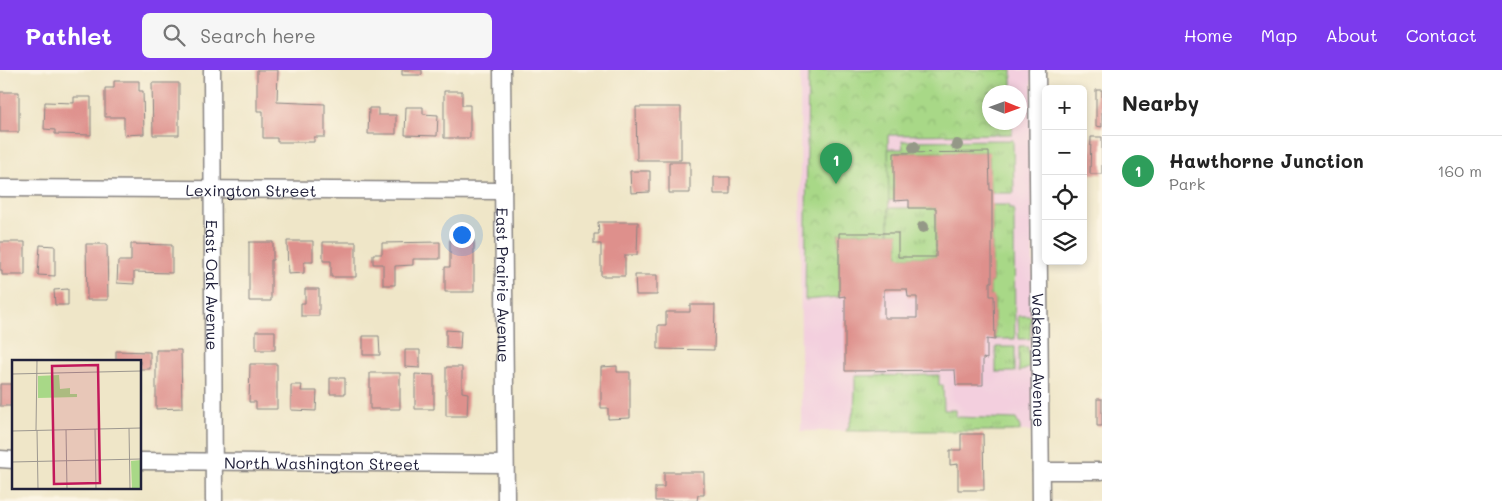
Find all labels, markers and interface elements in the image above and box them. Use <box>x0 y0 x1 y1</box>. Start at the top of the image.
search box <box>142 13 492 58</box>
text: Pathlet <box>25 20 112 51</box>
icon: search <box>160 21 188 49</box>
text: Search here <box>200 23 316 48</box>
text: Home <box>1184 23 1233 47</box>
text: Map <box>1261 23 1297 47</box>
text: About <box>1325 23 1378 47</box>
text: Contact <box>1406 23 1477 47</box>
north arrow <box>982 85 1027 130</box>
map controls <box>1042 85 1087 265</box>
button: + <box>1042 85 1087 130</box>
text: Nearby <box>1122 89 1199 116</box>
button: − <box>1042 130 1087 175</box>
pin: 1 <box>820 143 852 184</box>
text: Hawthorne Junction <box>1169 148 1364 173</box>
text: 1 <box>1134 160 1142 181</box>
text: 160 m <box>1437 160 1482 181</box>
text: Park <box>1169 173 1205 194</box>
button: locate <box>1042 175 1087 220</box>
street label: Lexington Street <box>185 179 317 200</box>
street label: East Prairie Avenue <box>493 207 515 363</box>
street label: East Oak Avenue <box>202 220 224 350</box>
button: layers <box>1042 220 1087 265</box>
your location <box>449 222 475 248</box>
street label: Wakeman Avenue <box>1029 293 1051 427</box>
inset map <box>12 360 141 488</box>
street label: North Washington Street <box>224 451 420 474</box>

